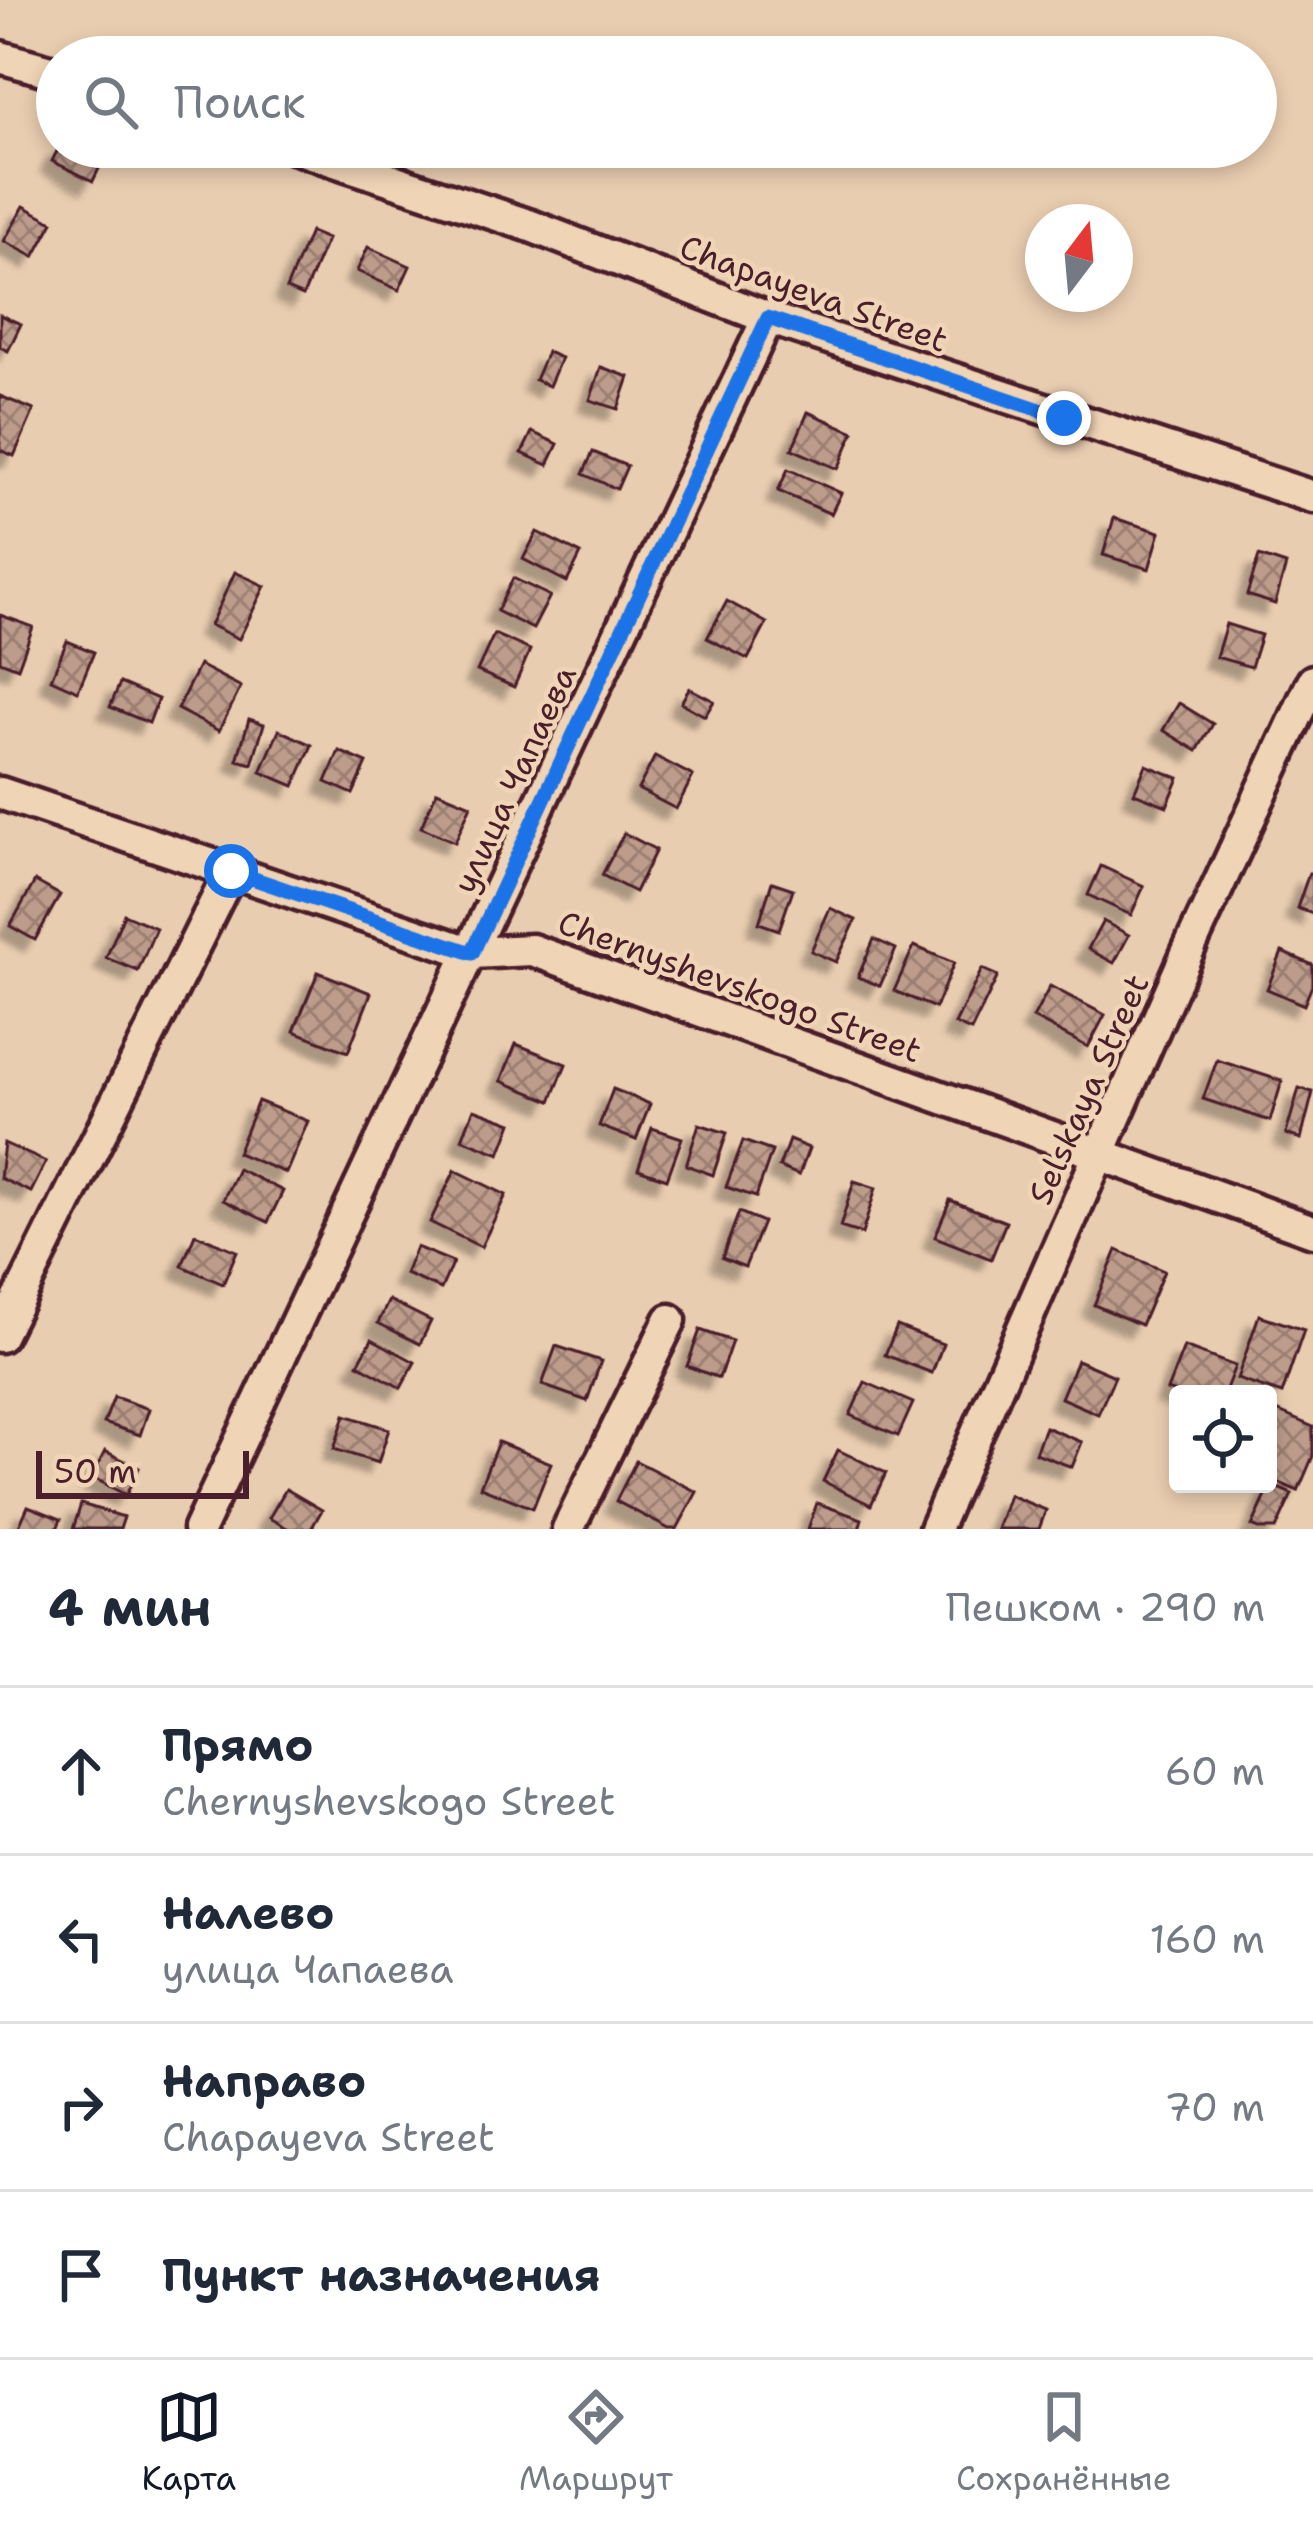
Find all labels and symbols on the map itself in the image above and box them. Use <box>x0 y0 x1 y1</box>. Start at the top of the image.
north arrow <box>1025 204 1133 312</box>
street label: Chapayeva Street <box>674 224 954 363</box>
route end <box>1037 391 1091 445</box>
street label: улица Чапаева <box>442 658 587 901</box>
route start <box>204 844 258 898</box>
street label: Chernyshevskogo Street <box>552 900 928 1073</box>
street label: Selskaya Street <box>1018 967 1159 1211</box>
scale bar <box>36 1445 249 1498</box>

